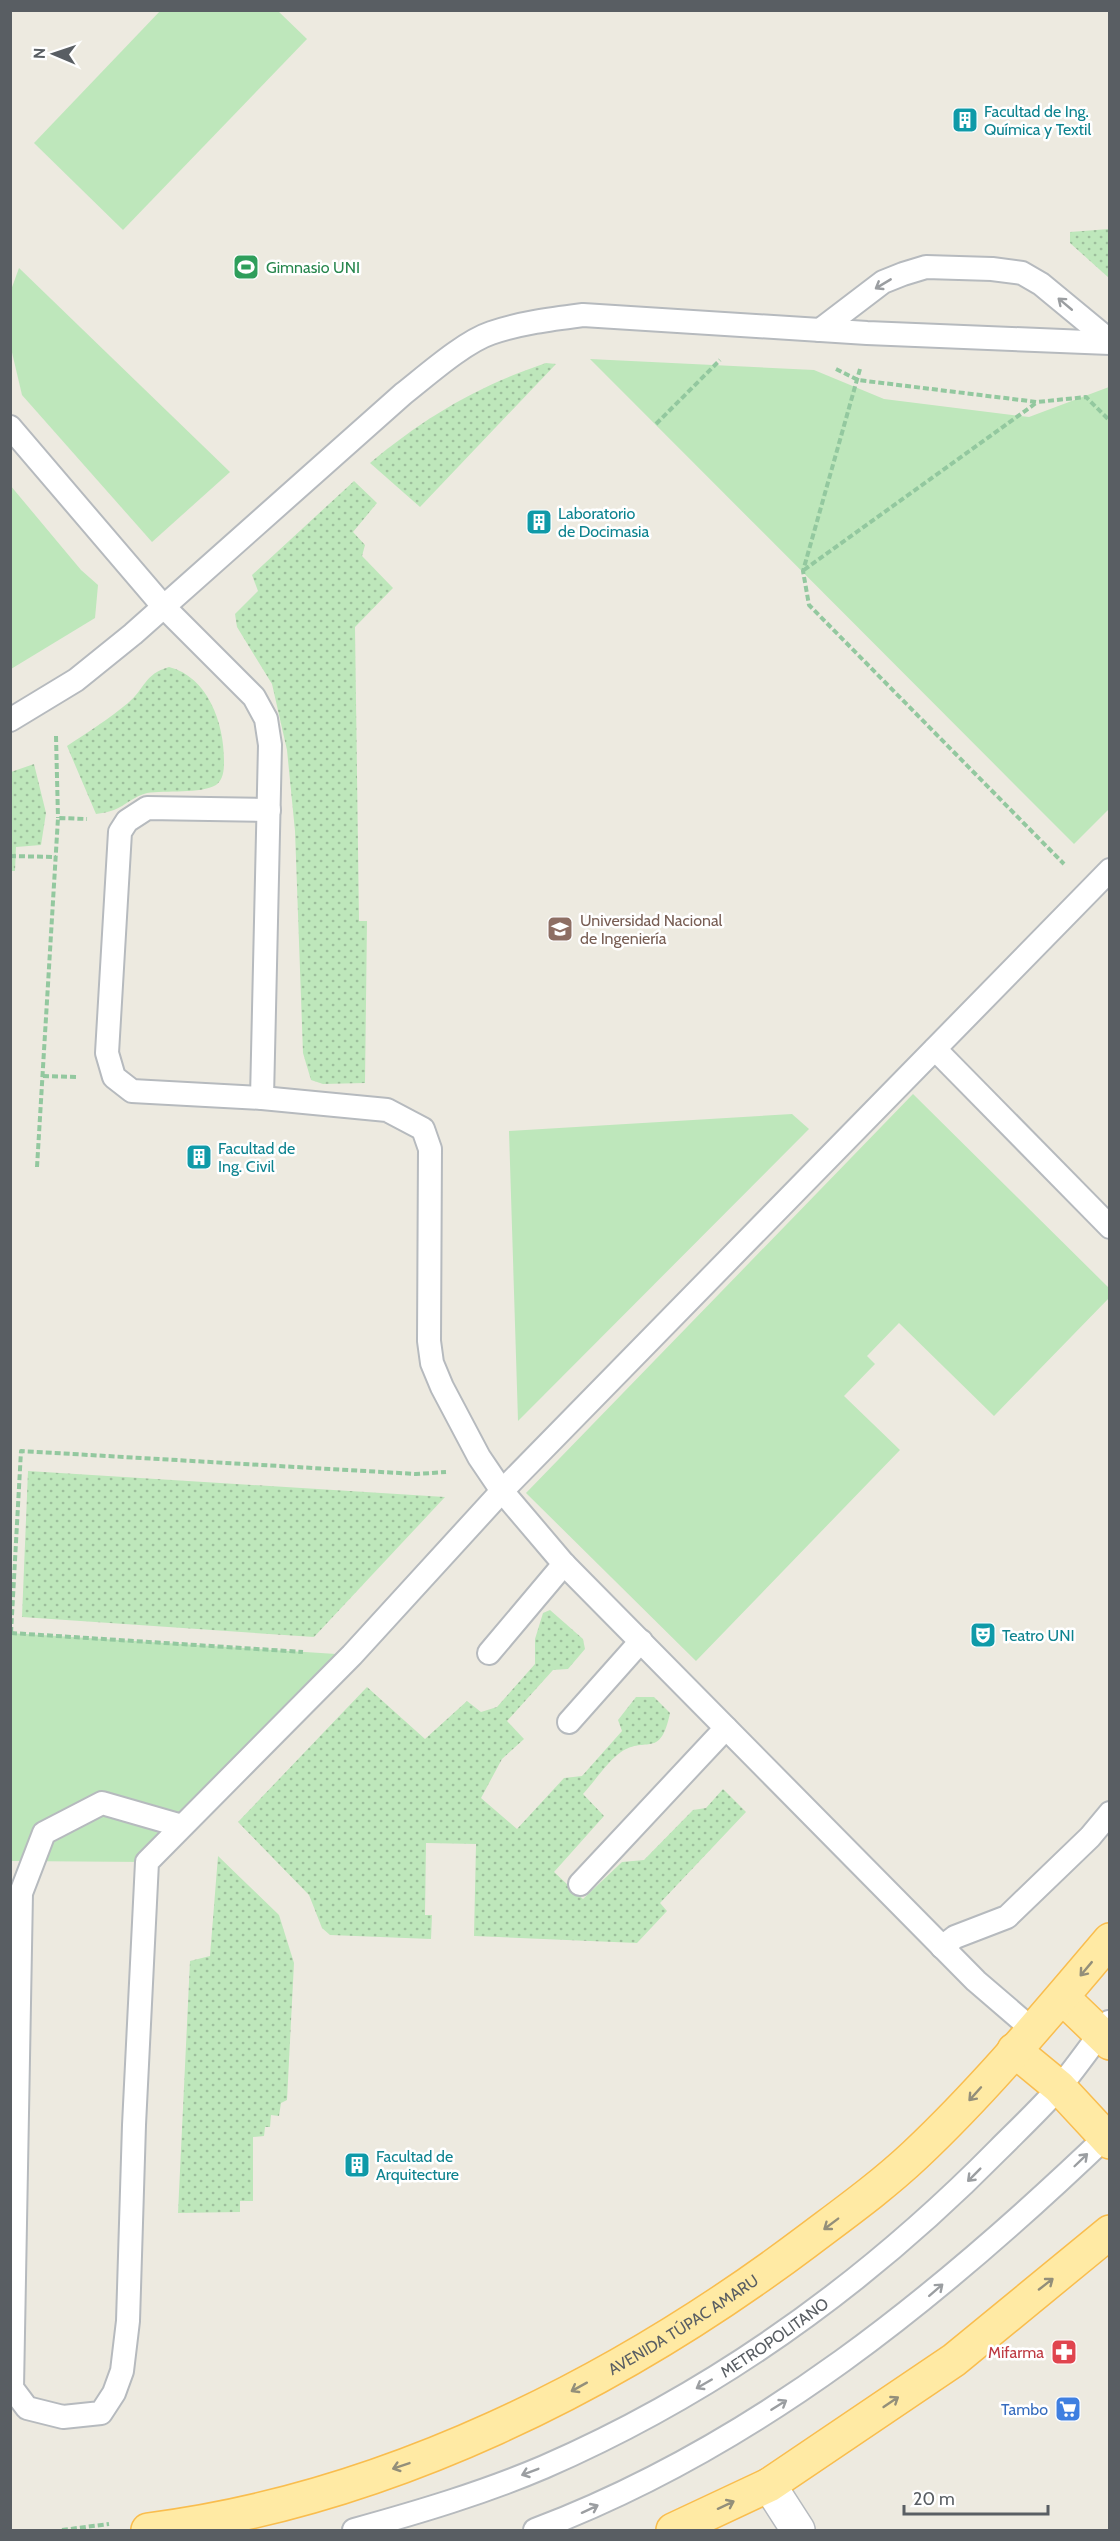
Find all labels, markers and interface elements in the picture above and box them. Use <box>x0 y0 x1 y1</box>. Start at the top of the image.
north arrow <box>24 24 84 84</box>
text: N <box>30 48 49 59</box>
place label: Facultad de Ing. Química y Textil <box>984 102 1091 139</box>
building icon: Facultad de Ing. Química y Textil <box>950 105 980 135</box>
sports icon: Gimnasio UNI <box>231 252 261 282</box>
place label: Gimnasio UNI <box>266 258 360 277</box>
one-way arrow <box>875 278 892 290</box>
one-way arrow <box>1057 297 1073 310</box>
place label: Laboratorio de Docimasia <box>558 504 649 541</box>
building icon: Laboratorio de Docimasia <box>524 507 554 537</box>
place label: Universidad Nacional de Ingeniería <box>580 911 723 948</box>
school or university icon: Universidad Nacional de Ingeniería <box>545 914 575 944</box>
place label: Facultad de Ing. Civil <box>218 1139 295 1176</box>
building icon: Facultad de Ing. Civil <box>184 1142 214 1172</box>
theatre icon: Teatro UNI <box>968 1620 998 1650</box>
place label: Teatro UNI <box>1002 1626 1075 1645</box>
one-way arrow <box>1079 1961 1092 1977</box>
one-way arrow <box>969 2086 983 2101</box>
place label: Facultad de Arquitecture <box>376 2147 459 2184</box>
building icon: Facultad de Arquitecture <box>342 2150 372 2180</box>
one-way arrow <box>1074 2152 1089 2167</box>
one-way arrow <box>966 2167 981 2182</box>
one-way arrow <box>823 2218 839 2230</box>
street label: AVENIDA TÚPAC AMARU <box>605 2271 762 2379</box>
one-way arrow <box>1037 2277 1053 2290</box>
one-way arrow <box>928 2283 943 2297</box>
street label: METROPOLITANO <box>717 2294 832 2382</box>
pharmacy icon: Mifarma <box>1049 2337 1079 2367</box>
place label: Mifarma <box>988 2343 1044 2362</box>
one-way arrow <box>696 2378 713 2390</box>
one-way arrow <box>571 2381 588 2393</box>
supermarket icon: Tambo <box>1053 2394 1083 2424</box>
one-way arrow <box>882 2396 899 2408</box>
one-way arrow <box>770 2399 787 2411</box>
place label: Tambo <box>1001 2400 1048 2419</box>
one-way arrow <box>392 2461 411 2472</box>
one-way arrow <box>522 2467 540 2478</box>
scale bar <box>904 2478 1048 2516</box>
text: 20 m <box>913 2488 955 2510</box>
one-way arrow <box>717 2499 735 2511</box>
one-way arrow <box>580 2503 598 2514</box>

